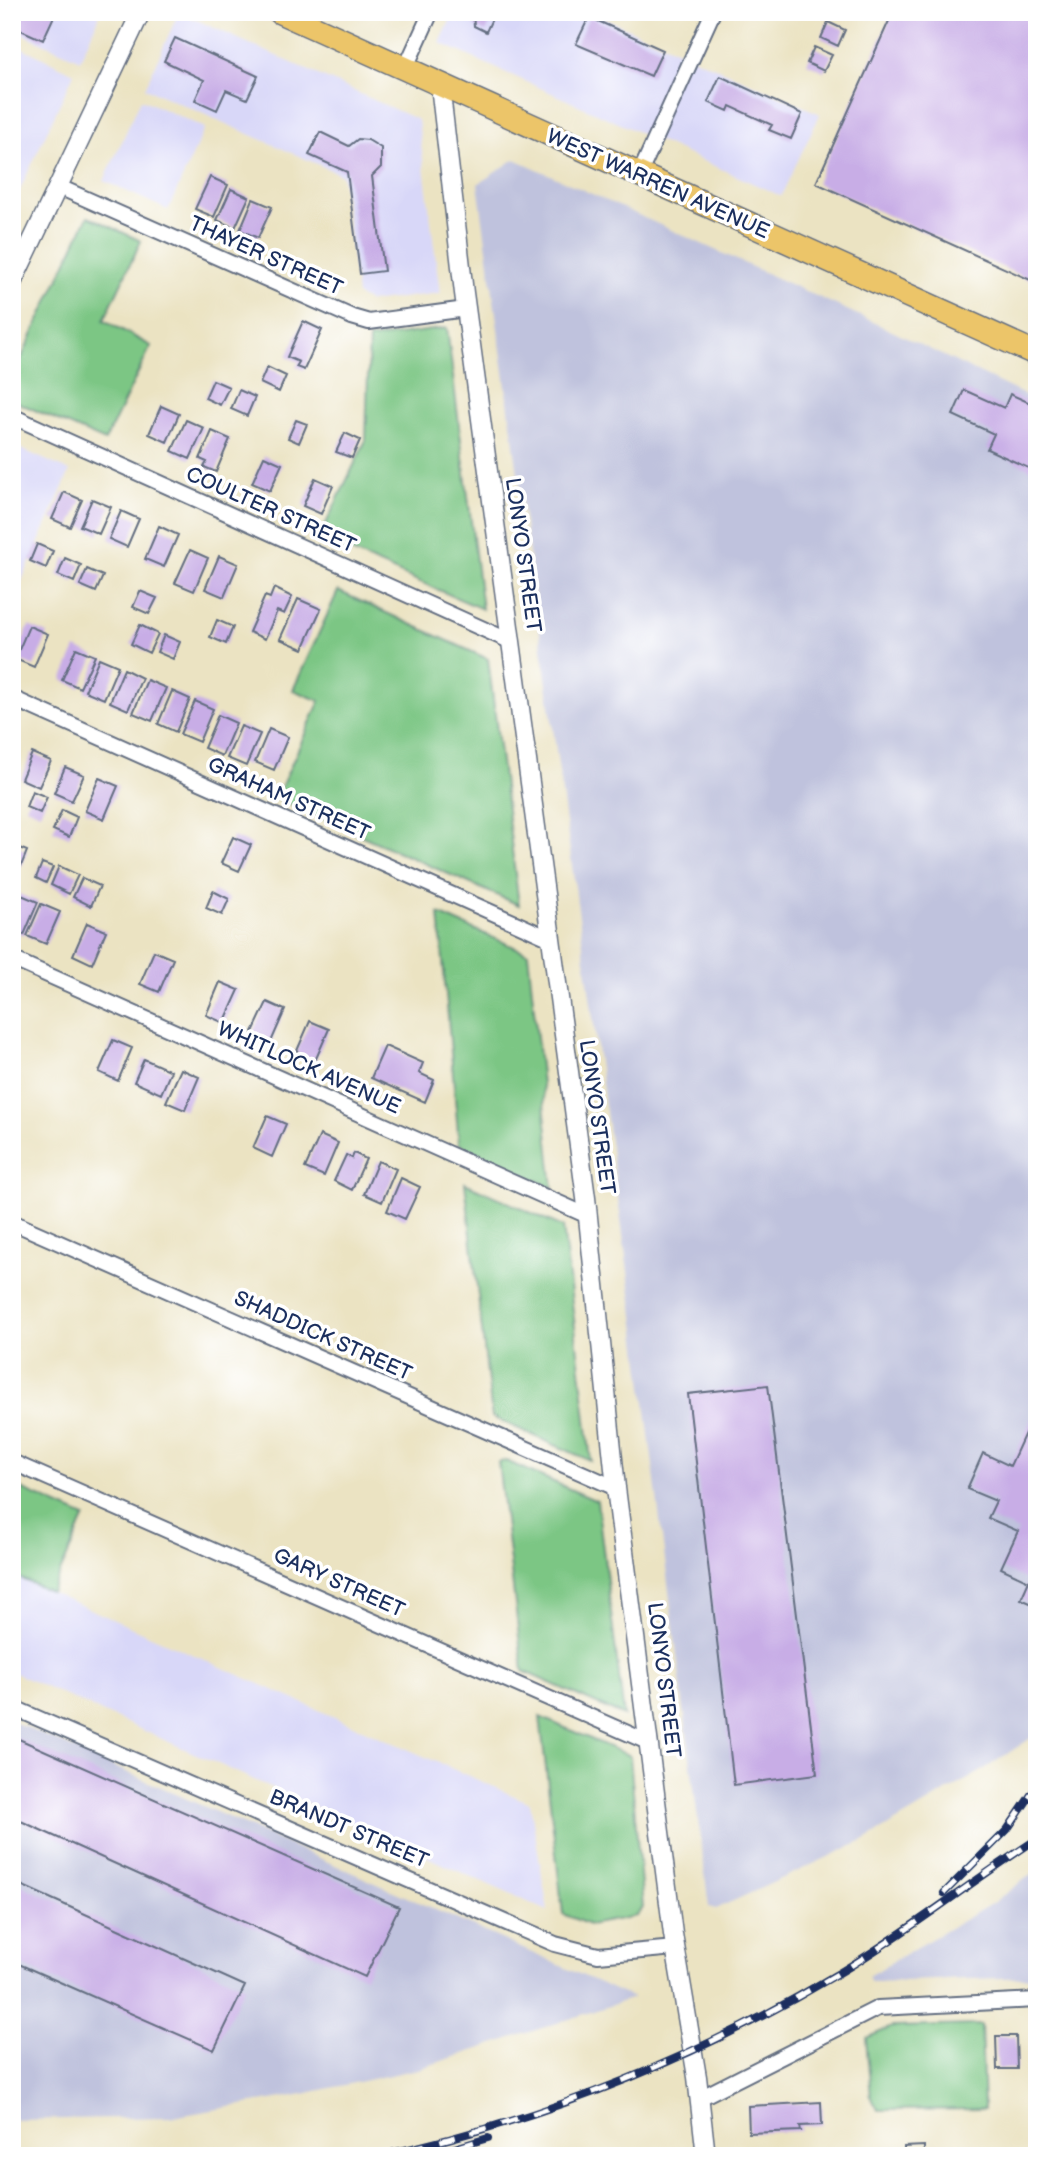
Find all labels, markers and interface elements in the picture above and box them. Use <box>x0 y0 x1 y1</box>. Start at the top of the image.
street label: WEST WARREN AVENUE <box>543 124 773 244</box>
street label: THAYER STREET <box>185 211 347 301</box>
street label: COULTER STREET <box>182 461 360 559</box>
street label: LONYO STREET <box>500 476 546 634</box>
street label: GRAHAM STREET <box>204 752 374 846</box>
street label: WHITLOCK AVENUE <box>214 1016 404 1120</box>
street label: LONYO STREET <box>574 1038 620 1196</box>
street label: SHADDICK STREET <box>230 1286 416 1387</box>
street label: GARY STREET <box>270 1543 409 1623</box>
street label: LONYO STREET <box>642 1601 686 1759</box>
street label: BRANDT STREET <box>266 1784 433 1874</box>

